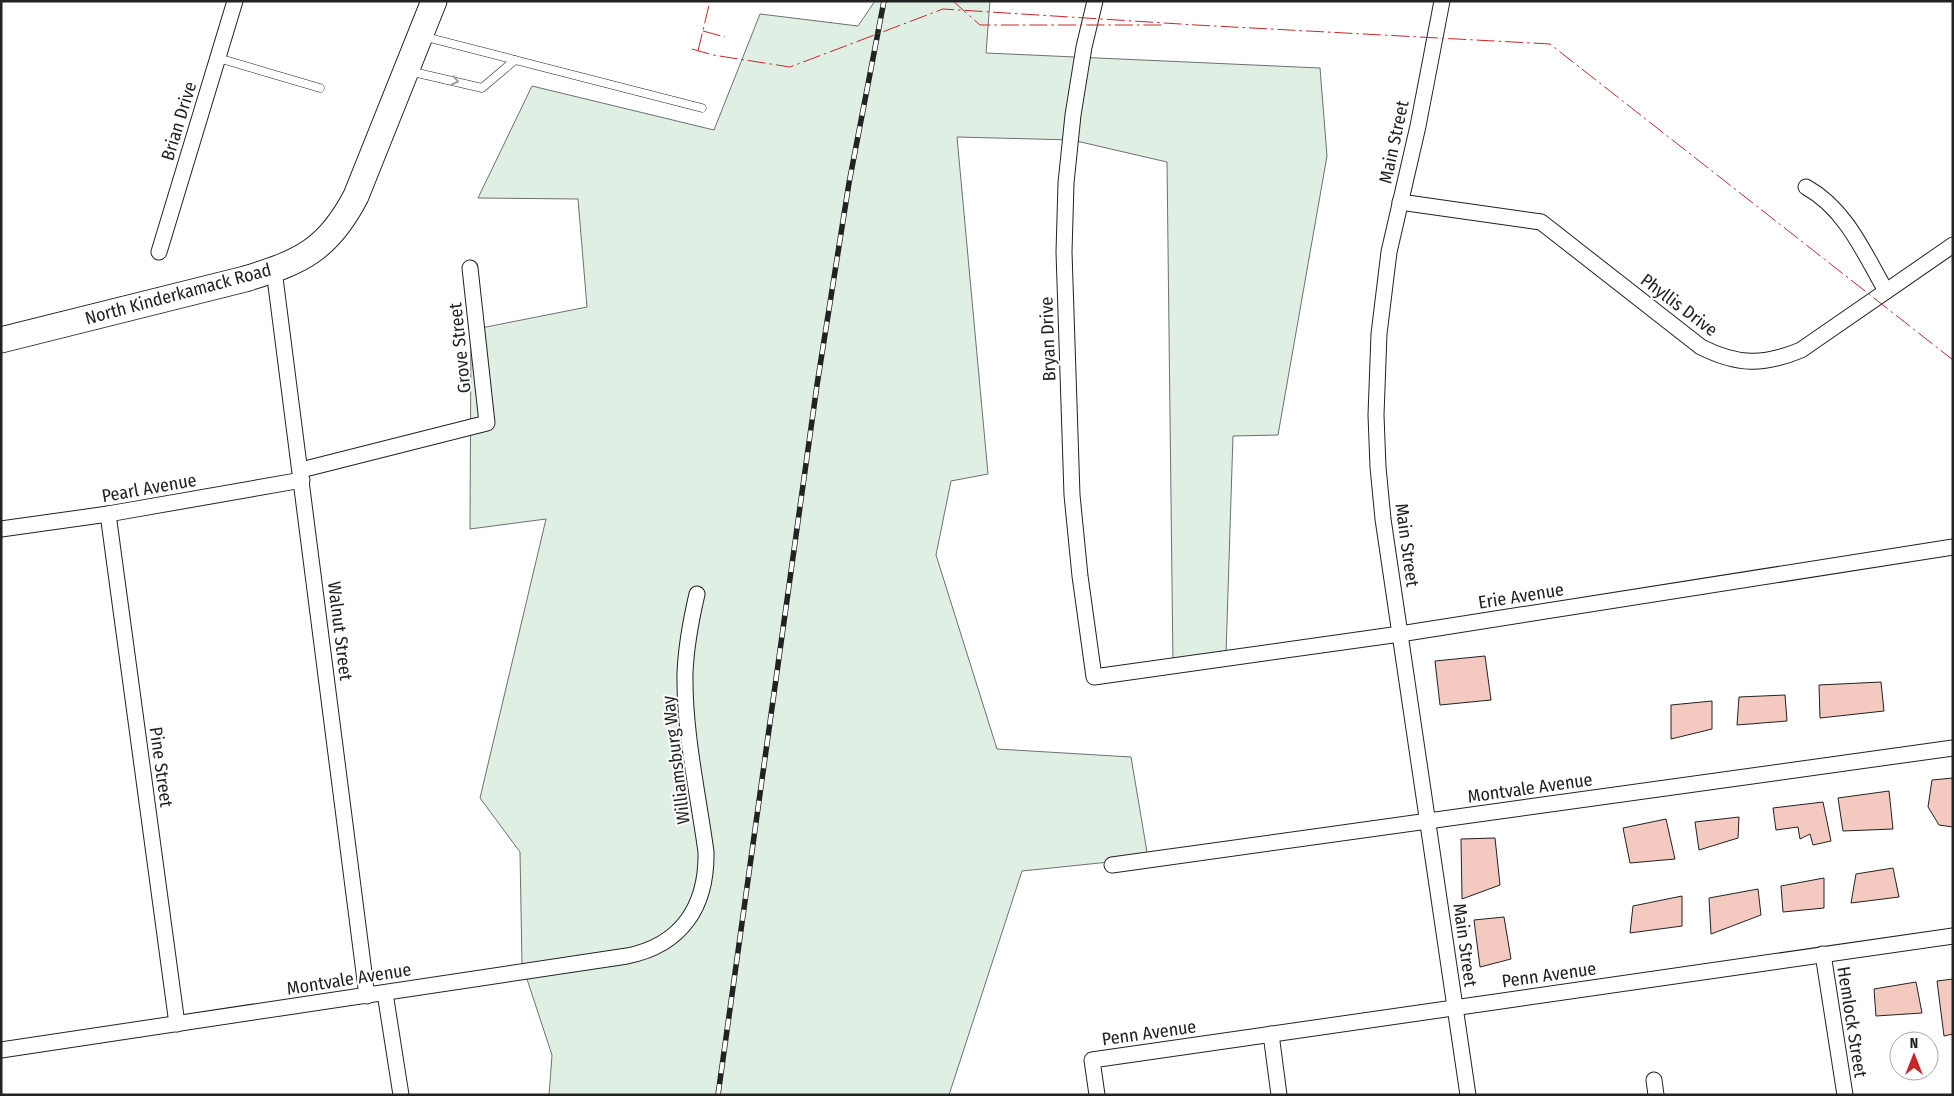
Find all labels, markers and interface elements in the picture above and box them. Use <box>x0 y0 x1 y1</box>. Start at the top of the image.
one-way arrow <box>450 75 459 86</box>
street label: Brian Drive <box>157 79 201 163</box>
street label: Main Street <box>1374 98 1414 185</box>
street label: North Kinderkamack Road <box>82 259 274 329</box>
street label: Phyllis Drive <box>1636 269 1722 341</box>
street label: Bryan Drive <box>1036 296 1060 382</box>
street label: Grove Street <box>444 302 476 394</box>
street label: Pearl Avenue <box>100 469 198 507</box>
street label: Main Street <box>1390 502 1424 588</box>
street label: Erie Avenue <box>1477 578 1565 614</box>
street label: Walnut Street <box>323 580 357 682</box>
street label: Williamsburg Way <box>657 694 695 826</box>
street label: Pine Street <box>144 725 178 809</box>
street label: Montvale Avenue <box>1466 768 1594 808</box>
street label: Main Street <box>1448 902 1482 988</box>
street label: Penn Avenue <box>1500 957 1598 993</box>
street label: Montvale Avenue <box>285 958 413 1000</box>
street label: Hemlock Street <box>1832 965 1872 1079</box>
street label: Penn Avenue <box>1100 1015 1198 1051</box>
north arrow <box>1889 1031 1939 1081</box>
text: N <box>1910 1035 1918 1052</box>

